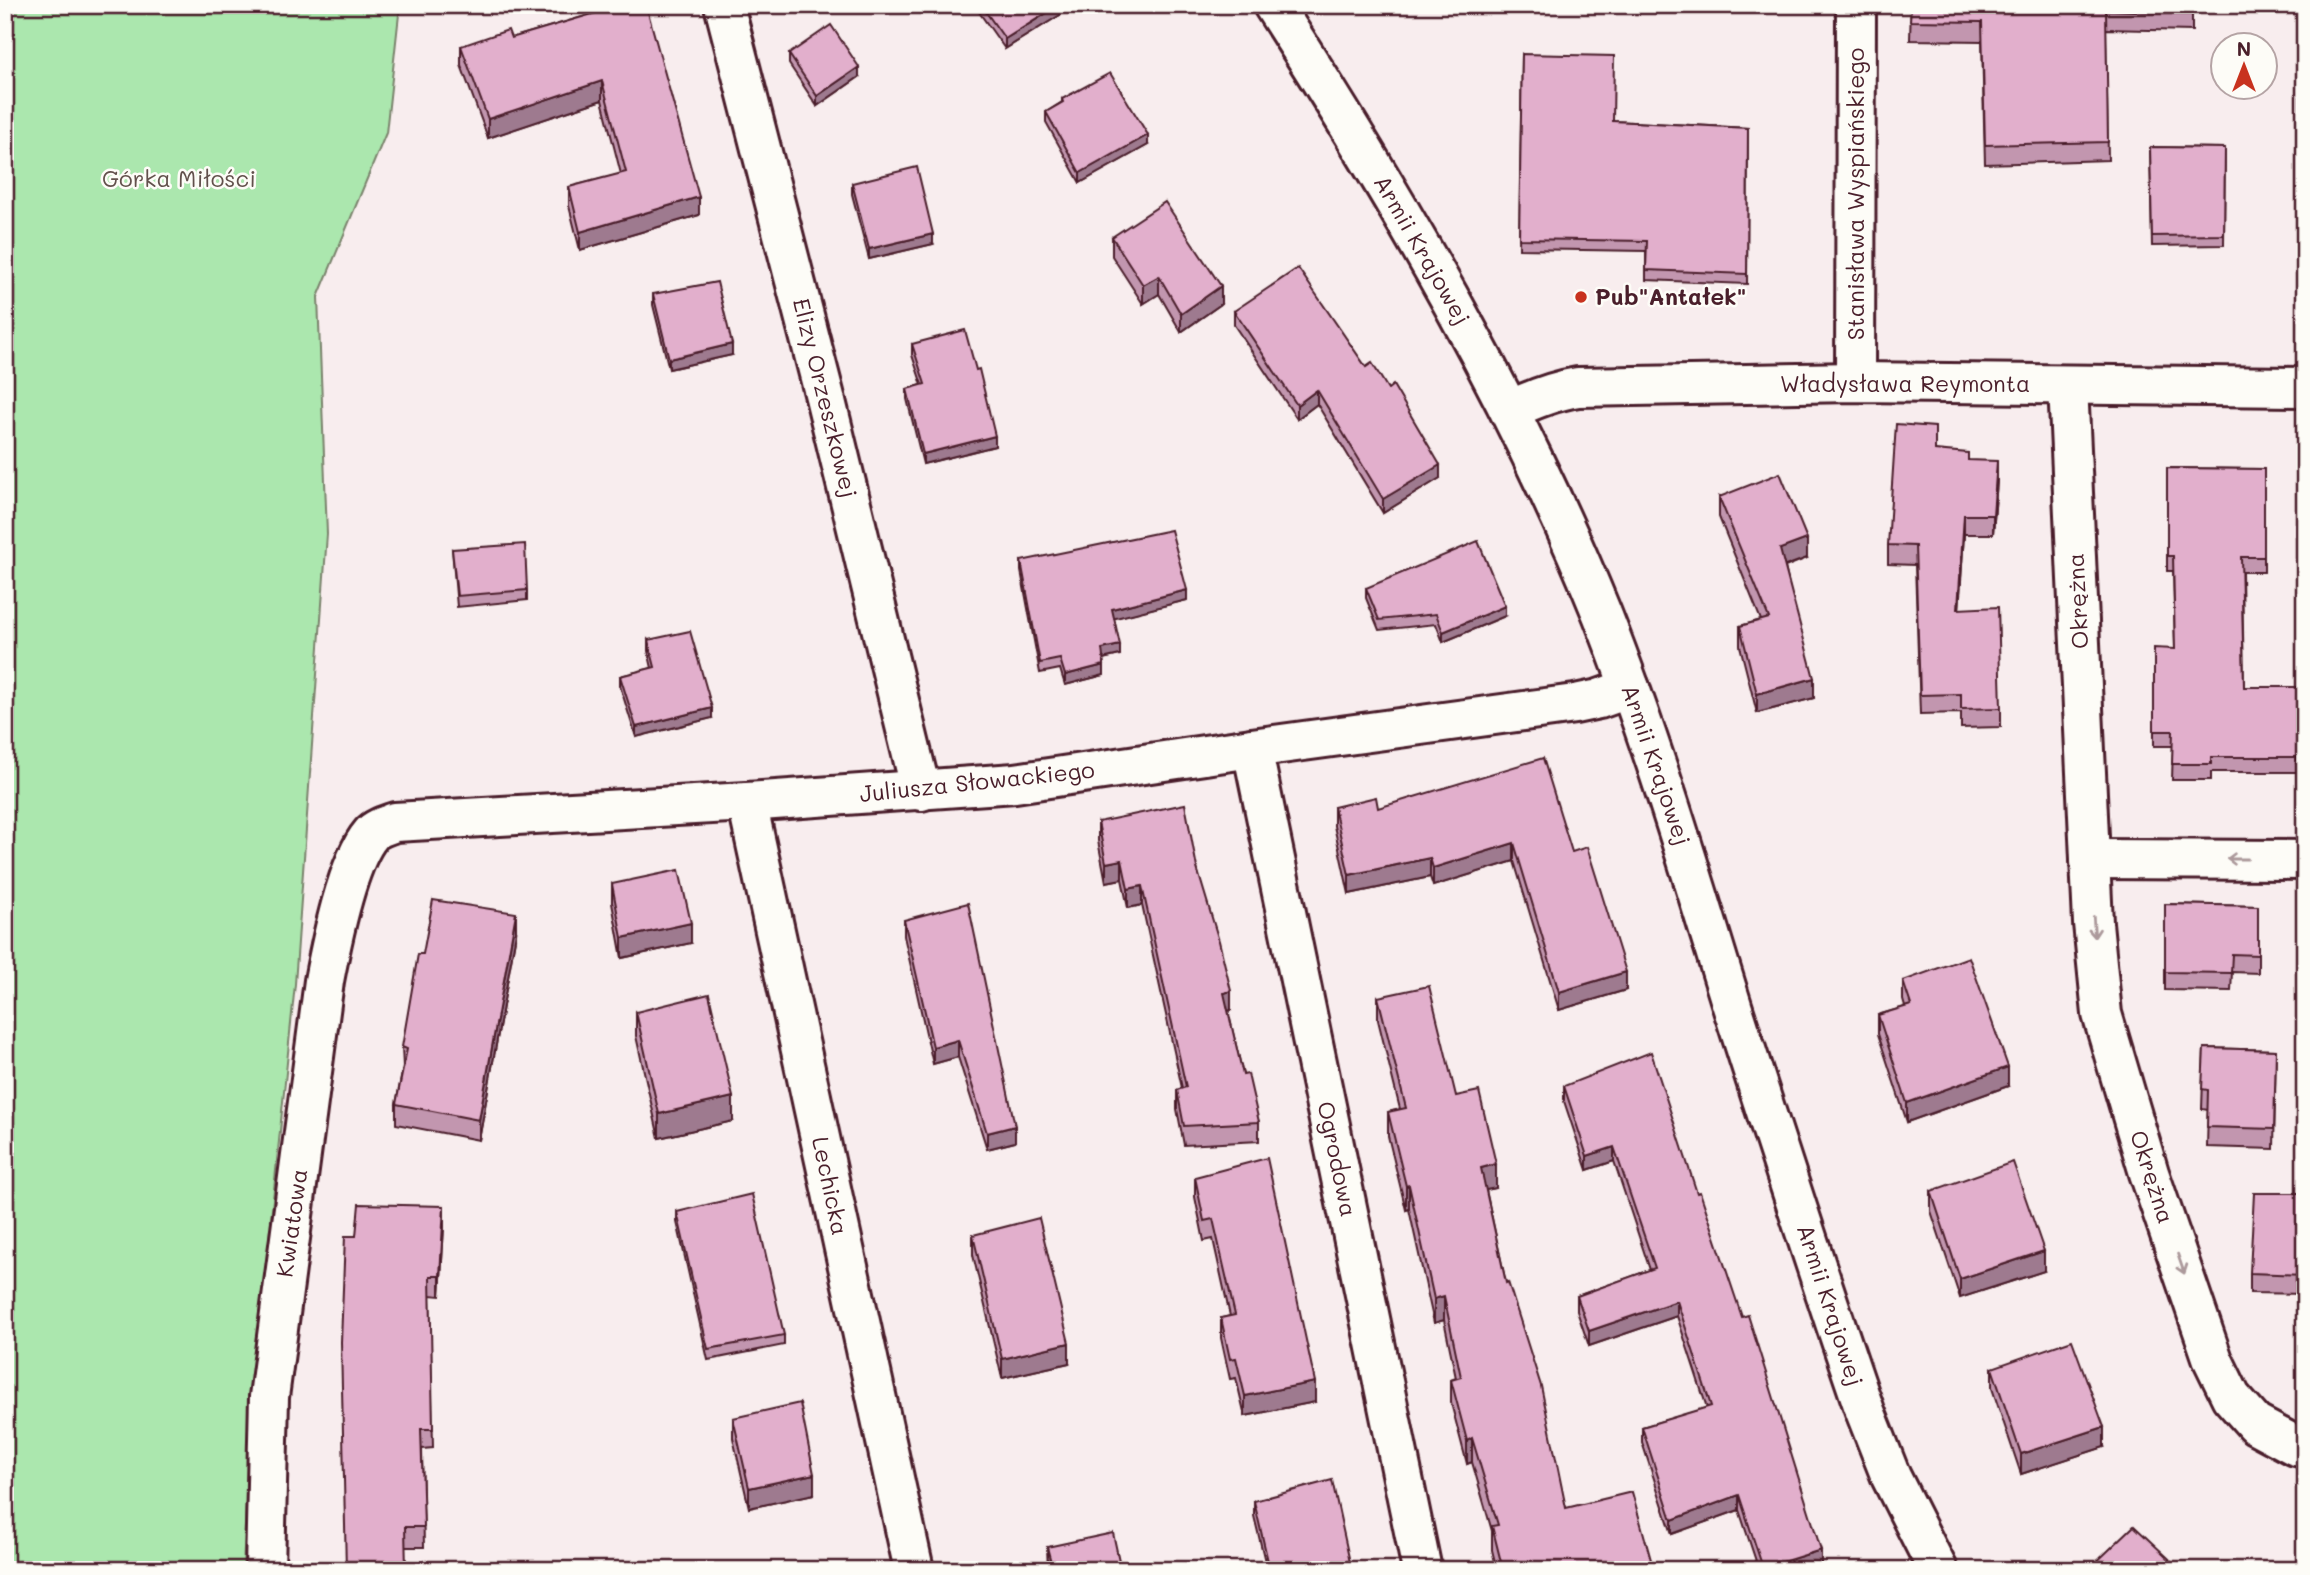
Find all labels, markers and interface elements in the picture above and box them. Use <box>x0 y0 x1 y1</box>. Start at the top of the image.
north arrow <box>2208 32 2278 102</box>
text: N <box>2237 36 2251 61</box>
street label: Stanisława Wyspiańskiego <box>1840 48 1870 340</box>
park label: Górka Miłości <box>102 163 256 193</box>
street label: Armii Krajowej <box>1368 169 1478 330</box>
place label: Pub"Antałek" <box>1595 281 1747 311</box>
marker: Pub"Antałek" <box>1573 289 1589 305</box>
street label: Elizy Orzeszkowej <box>787 295 865 501</box>
street label: Władysława Reymonta <box>1780 368 2030 398</box>
street label: Okrężna <box>2060 552 2094 650</box>
street label: Armii Krajowej <box>1615 680 1699 849</box>
street label: Juliusza Słowackiego <box>858 754 1096 808</box>
one-way arrow <box>2225 852 2248 866</box>
one-way arrow <box>2087 915 2100 938</box>
street label: Ogrodowa <box>1311 1098 1365 1219</box>
street label: Okrężna <box>2124 1126 2182 1227</box>
street label: Lechicka <box>806 1134 856 1238</box>
street label: Kwiatowa <box>269 1167 313 1279</box>
street label: Armii Krajowej <box>1791 1220 1871 1389</box>
one-way arrow <box>2176 1253 2188 1275</box>

